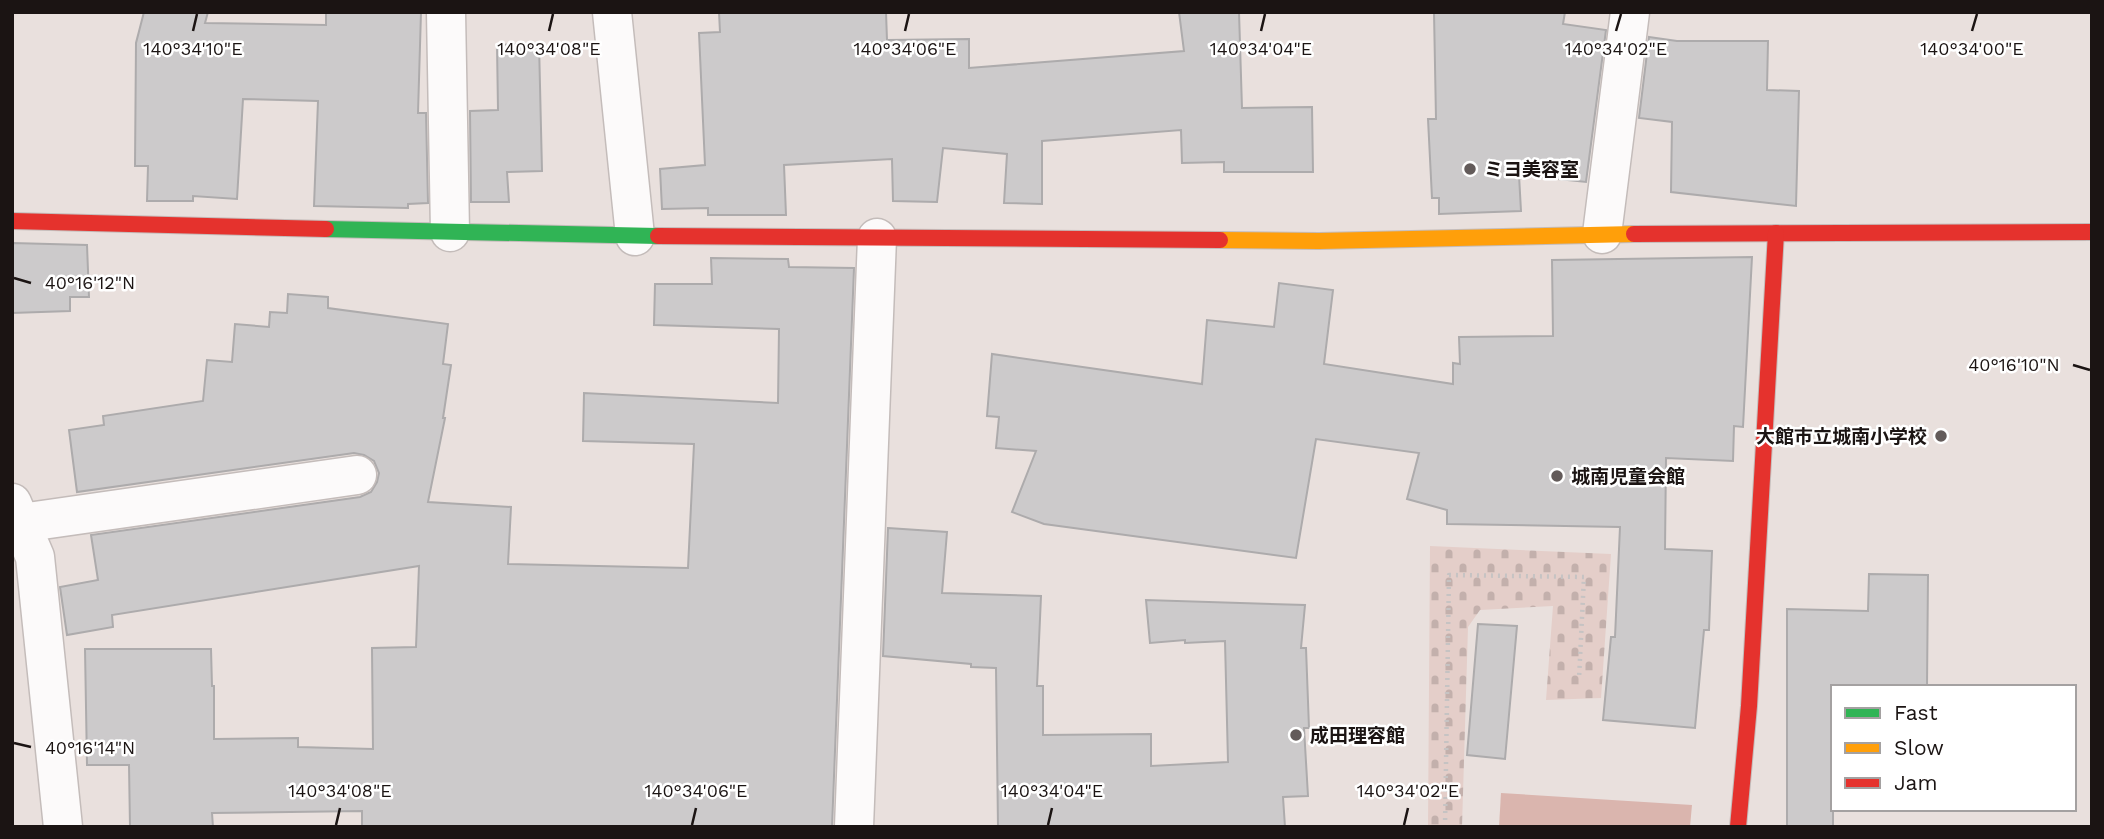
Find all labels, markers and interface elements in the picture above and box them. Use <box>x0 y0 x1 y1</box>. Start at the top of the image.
text: 140°34'10"E <box>143 38 243 59</box>
text: 140°34'08"E <box>497 38 601 59</box>
text: 140°34'06"E <box>853 38 957 59</box>
text: 140°34'04"E <box>1210 38 1312 59</box>
text: 140°34'02"E <box>1565 38 1667 59</box>
text: 140°34'00"E <box>1920 38 2024 59</box>
place label: ミヨ美容室 <box>1484 158 1579 181</box>
marker: ミヨ美容室 <box>1462 161 1478 177</box>
text: 40°16'12"N <box>45 272 135 293</box>
text: 40°16'10"N <box>1968 354 2060 375</box>
place label: 大館市立城南小学校 <box>1756 425 1927 448</box>
marker: 大館市立城南小学校 <box>1933 428 1949 444</box>
place label: 城南児童会館 <box>1571 465 1685 488</box>
marker: 城南児童会館 <box>1549 468 1565 484</box>
legend <box>1831 685 2076 811</box>
text: Fast <box>1894 700 1938 725</box>
place label: 成田理容館 <box>1310 724 1405 747</box>
marker: 成田理容館 <box>1288 727 1304 743</box>
text: Slow <box>1894 735 1944 760</box>
text: 40°16'14"N <box>45 737 135 758</box>
text: Jam <box>1894 770 1937 795</box>
text: 140°34'08"E <box>288 780 392 801</box>
text: 140°34'06"E <box>644 780 748 801</box>
text: 140°34'04"E <box>1001 780 1103 801</box>
text: 140°34'02"E <box>1357 780 1459 801</box>

